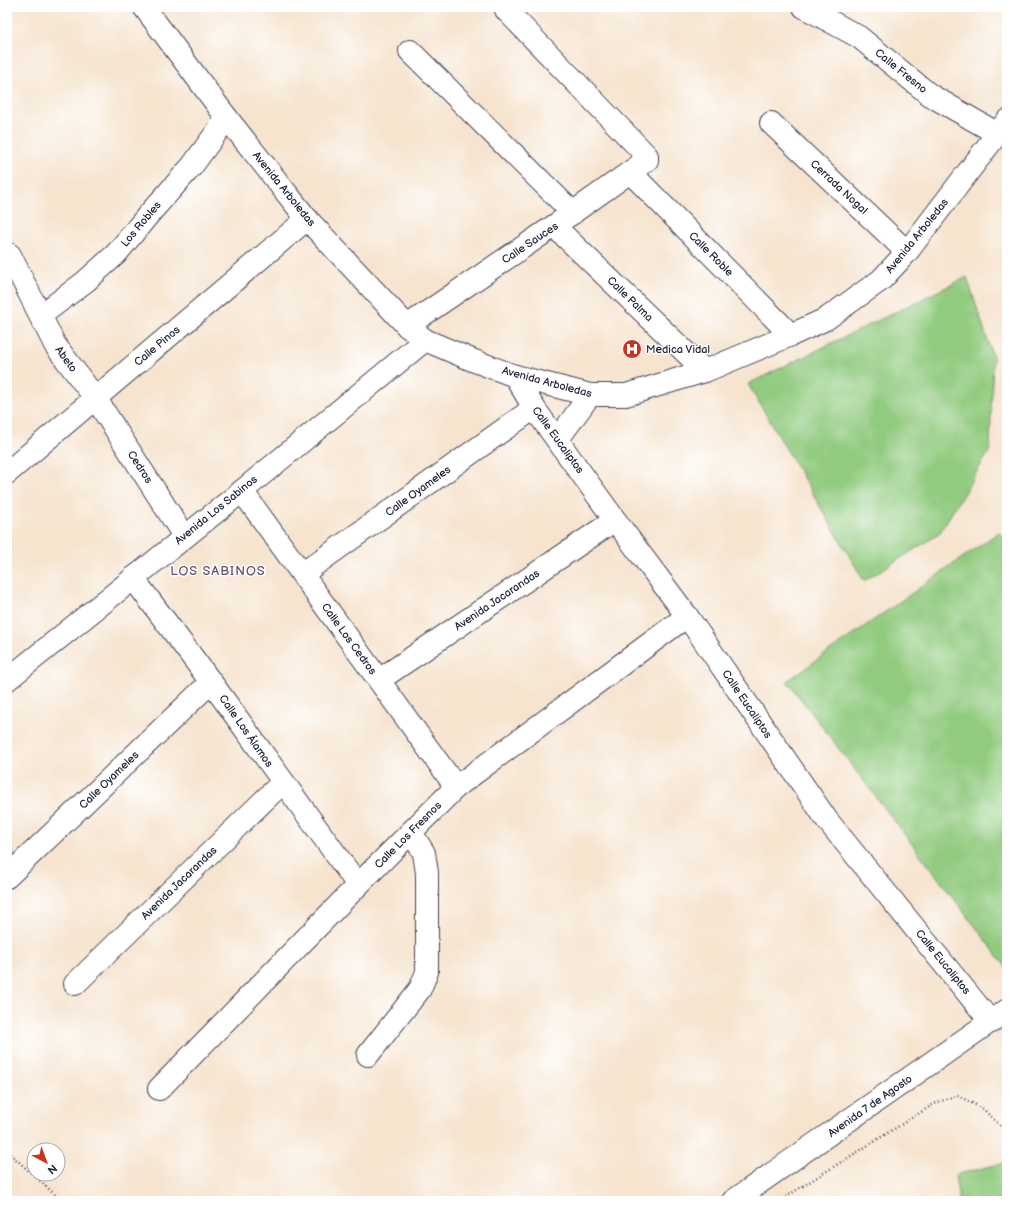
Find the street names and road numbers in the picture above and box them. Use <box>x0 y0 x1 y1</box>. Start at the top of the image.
street label: Calle Fresno <box>872 46 930 96</box>
street label: Avenida Arboledas <box>250 149 318 229</box>
street label: Cerrada Nogal <box>808 157 870 217</box>
street label: Avenida Arboledas <box>883 196 951 276</box>
street label: Los Robles <box>118 198 164 249</box>
street label: Calle Sauces <box>499 219 561 267</box>
street label: Calle Roble <box>686 229 736 279</box>
street label: Calle Palma <box>604 274 656 324</box>
street label: Calle Pinos <box>131 323 183 369</box>
street label: Abeto <box>52 344 80 374</box>
street label: Avenida Arboledas <box>501 364 594 400</box>
street label: Calle Eucaliptos <box>529 404 587 476</box>
street label: Cedros <box>125 448 156 486</box>
street label: Calle Oyameles <box>383 463 454 519</box>
street label: Avenida Los Sabinos <box>172 472 260 547</box>
street label: Avenida Jacarandas <box>452 566 542 633</box>
street label: Calle Los Cedros <box>319 601 380 678</box>
street label: Calle Eucaliptos <box>719 667 775 741</box>
street label: Calle Los Álamos <box>216 692 277 770</box>
street label: Calle Oyameles <box>77 748 142 812</box>
street label: Calle Los Fresnos <box>372 798 445 871</box>
street label: Avenida Jacarandas <box>139 843 220 922</box>
street label: Calle Eucaliptos <box>913 927 973 997</box>
street label: Avenida 7 de Agosto <box>826 1072 914 1140</box>

